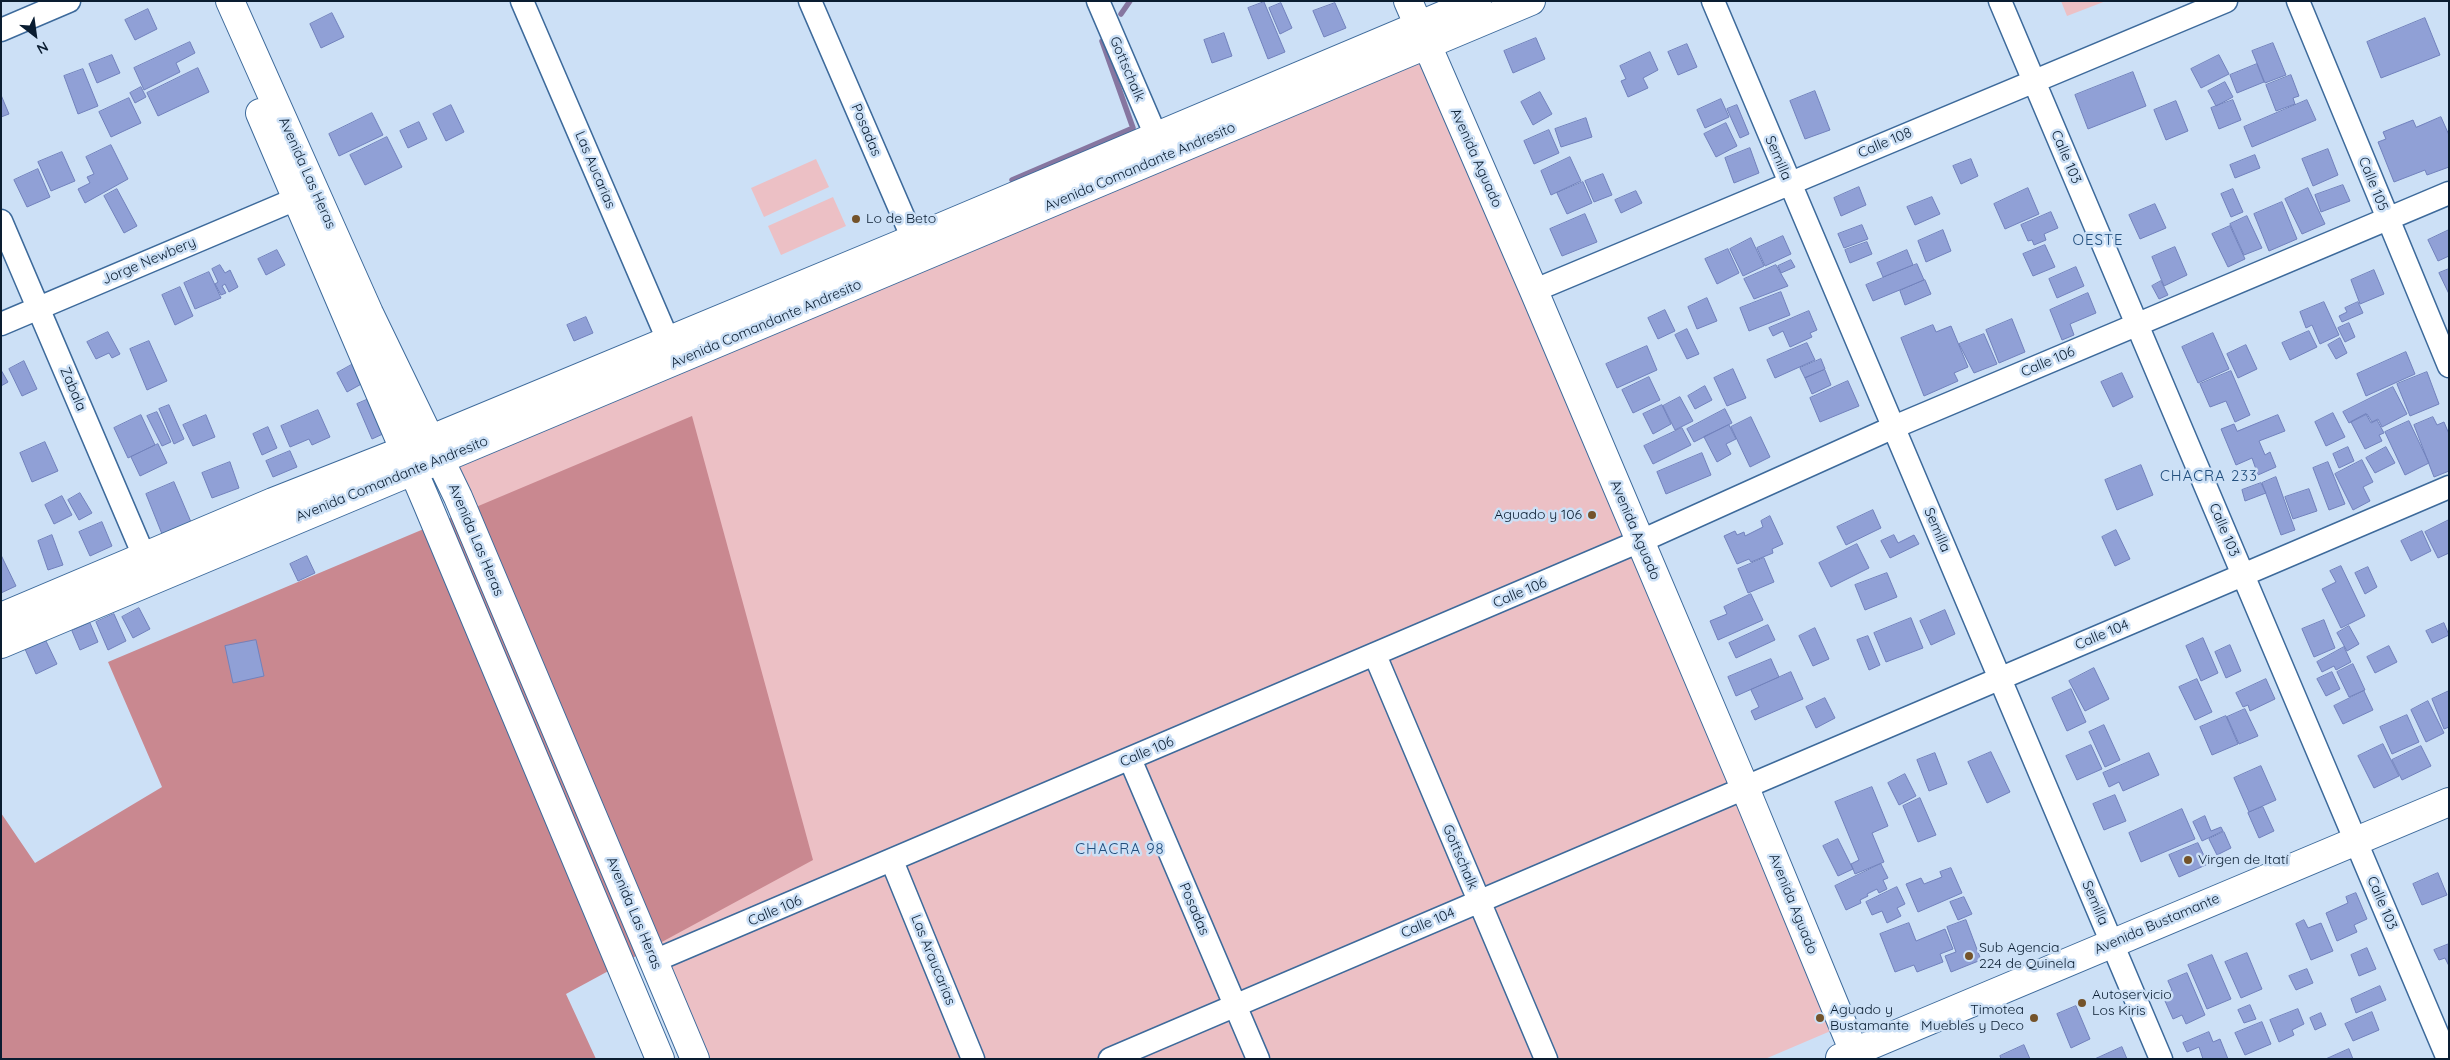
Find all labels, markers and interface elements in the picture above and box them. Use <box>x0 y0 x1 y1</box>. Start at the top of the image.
north arrow <box>10 10 60 60</box>
street label: Gottschalk <box>1106 34 1148 104</box>
text: N <box>34 38 51 58</box>
street label: Posadas <box>847 101 885 159</box>
street label: Avenida Aguado <box>1447 106 1505 210</box>
street label: Avenida Las Heras <box>275 115 339 231</box>
street label: Avenida Comandante Andresito <box>1042 119 1238 215</box>
street label: Calle 108 <box>1856 124 1914 162</box>
street label: Calle 103 <box>2047 128 2085 186</box>
street label: Las Aucarias <box>571 129 619 211</box>
street label: Semilla <box>1761 133 1795 183</box>
street label: Calle 105 <box>2355 155 2391 213</box>
place label: Lo de Beto <box>866 211 936 227</box>
marker: Lo de Beto <box>850 213 862 225</box>
district label: OESTE <box>2072 231 2124 249</box>
street label: Jorge Newbery <box>100 234 198 288</box>
street label: Avenida Comandante Andresito <box>668 276 864 372</box>
street label: Calle 106 <box>2019 343 2077 381</box>
street label: Zabala <box>56 364 90 414</box>
street label: Avenida Comandante Andresito <box>294 433 490 525</box>
district label: CHACRA 233 <box>2159 467 2259 485</box>
street label: Avenida Aguado <box>1606 478 1664 582</box>
street label: Avenida Las Heras <box>445 481 507 599</box>
street label: Calle 103 <box>2205 501 2243 559</box>
street label: Semilla <box>1920 505 1954 555</box>
place label: Aguado y 106 <box>1494 507 1582 523</box>
marker: Aguado y 106 <box>1586 509 1598 521</box>
street label: Calle 106 <box>1491 574 1549 612</box>
street label: Calle 104 <box>2073 616 2131 654</box>
street label: Calle 106 <box>1118 733 1176 771</box>
street label: Gottschalk <box>1439 822 1481 892</box>
district label: CHACRA 98 <box>1074 840 1166 858</box>
street label: Avenida Aguado <box>1765 851 1821 957</box>
place label: Virgen de Itatí <box>2198 852 2288 868</box>
street label: Avenida Las Heras <box>603 854 665 972</box>
marker: Virgen de Itatí <box>2182 854 2194 866</box>
street label: Calle 103 <box>2363 874 2401 932</box>
street label: Semilla <box>2078 878 2112 928</box>
street label: Posadas <box>1175 880 1213 938</box>
street label: Avenida Bustamante <box>2092 890 2222 958</box>
street label: Calle 106 <box>746 892 804 930</box>
street label: Calle 104 <box>1399 904 1457 942</box>
street label: Las Araucarias <box>907 912 959 1008</box>
place label: Sub Agencia 224 de Quinela <box>1979 940 2075 972</box>
marker: Sub Agencia 224 de Quinela <box>1963 950 1975 962</box>
place label: Autoservicio Los Kiris <box>2092 987 2172 1020</box>
marker: Autoservicio Los Kiris <box>2076 997 2088 1009</box>
place label: Aguado y Bustamante <box>1830 1002 1909 1034</box>
place label: Timotea Muebles y Deco <box>1921 1002 2024 1034</box>
marker: Aguado y Bustamante <box>1814 1012 1826 1024</box>
marker: Timotea Muebles y Deco <box>2028 1012 2040 1024</box>

